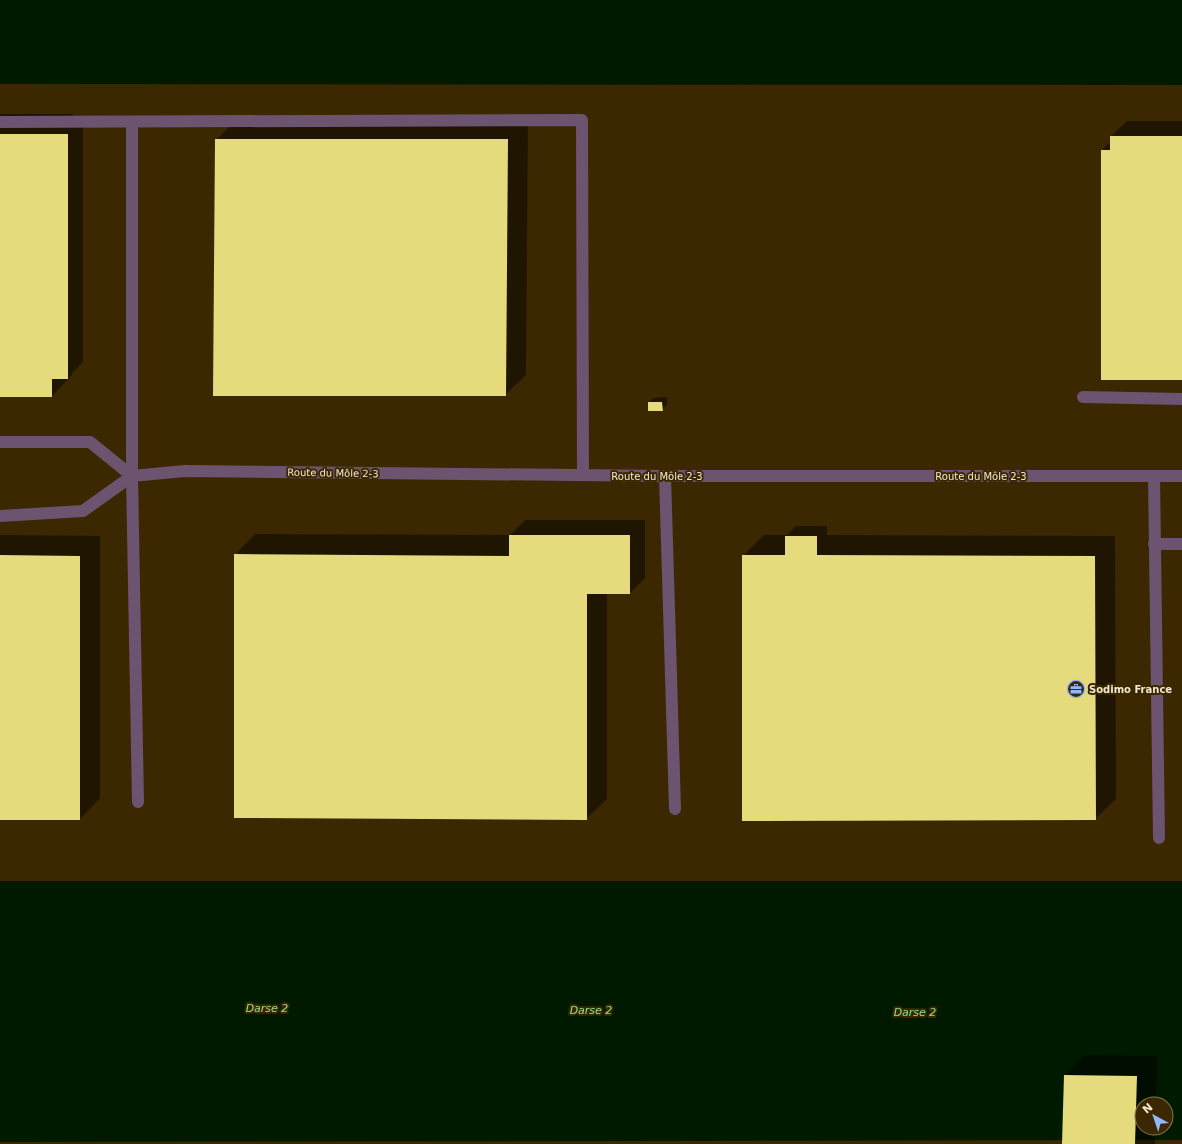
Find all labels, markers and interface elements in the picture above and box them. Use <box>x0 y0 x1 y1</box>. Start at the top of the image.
street label: Route du Môle 2-3 <box>287 467 379 479</box>
street label: Route du Môle 2-3 <box>611 471 703 482</box>
street label: Route du Môle 2-3 <box>935 471 1027 482</box>
office icon: Sodimo France <box>1066 679 1086 699</box>
place label: Sodimo France <box>1089 684 1172 695</box>
water label: Darse 2 <box>246 1002 288 1015</box>
water label: Darse 2 <box>570 1004 612 1017</box>
water label: Darse 2 <box>894 1006 936 1019</box>
north arrow <box>1134 1096 1174 1136</box>
text: N <box>1140 1101 1156 1117</box>

